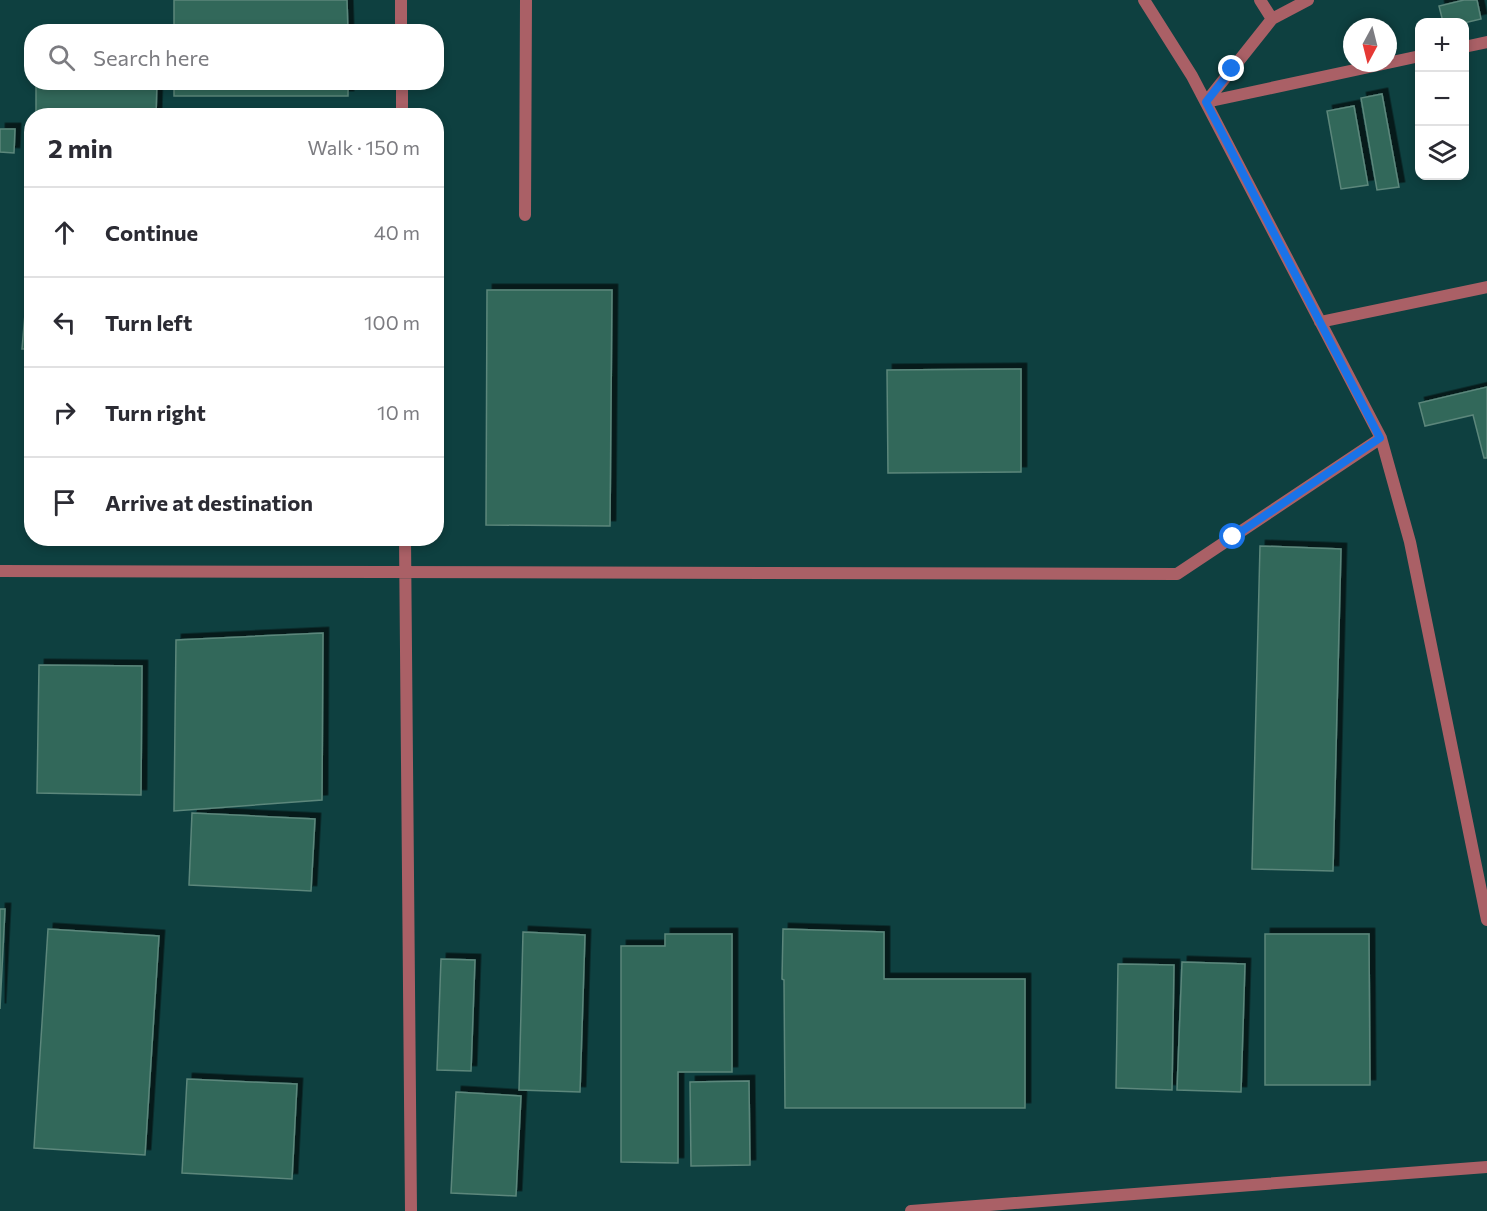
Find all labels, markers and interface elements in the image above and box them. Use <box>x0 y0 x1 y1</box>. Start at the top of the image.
north arrow <box>1343 18 1397 72</box>
map controls <box>1415 18 1469 180</box>
button: + <box>1415 18 1469 72</box>
search box <box>24 24 444 90</box>
icon: search <box>45 41 78 74</box>
text: Search here <box>93 44 209 71</box>
route end <box>1218 55 1244 81</box>
button: − <box>1415 72 1469 126</box>
button: layers <box>1415 126 1469 180</box>
text: 2 min <box>48 132 113 163</box>
text: Walk · 150 m <box>308 135 420 159</box>
icon: ahead <box>48 216 81 249</box>
text: Continue <box>105 219 198 246</box>
text: 40 m <box>374 220 420 244</box>
icon: left <box>48 306 81 339</box>
text: Turn left <box>105 309 192 336</box>
text: 100 m <box>364 310 420 334</box>
icon: right <box>48 396 81 429</box>
text: Turn right <box>105 399 206 426</box>
text: 10 m <box>377 400 420 424</box>
icon: arrive <box>48 486 81 519</box>
text: Arrive at destination <box>105 489 313 516</box>
route start <box>1219 523 1245 549</box>

